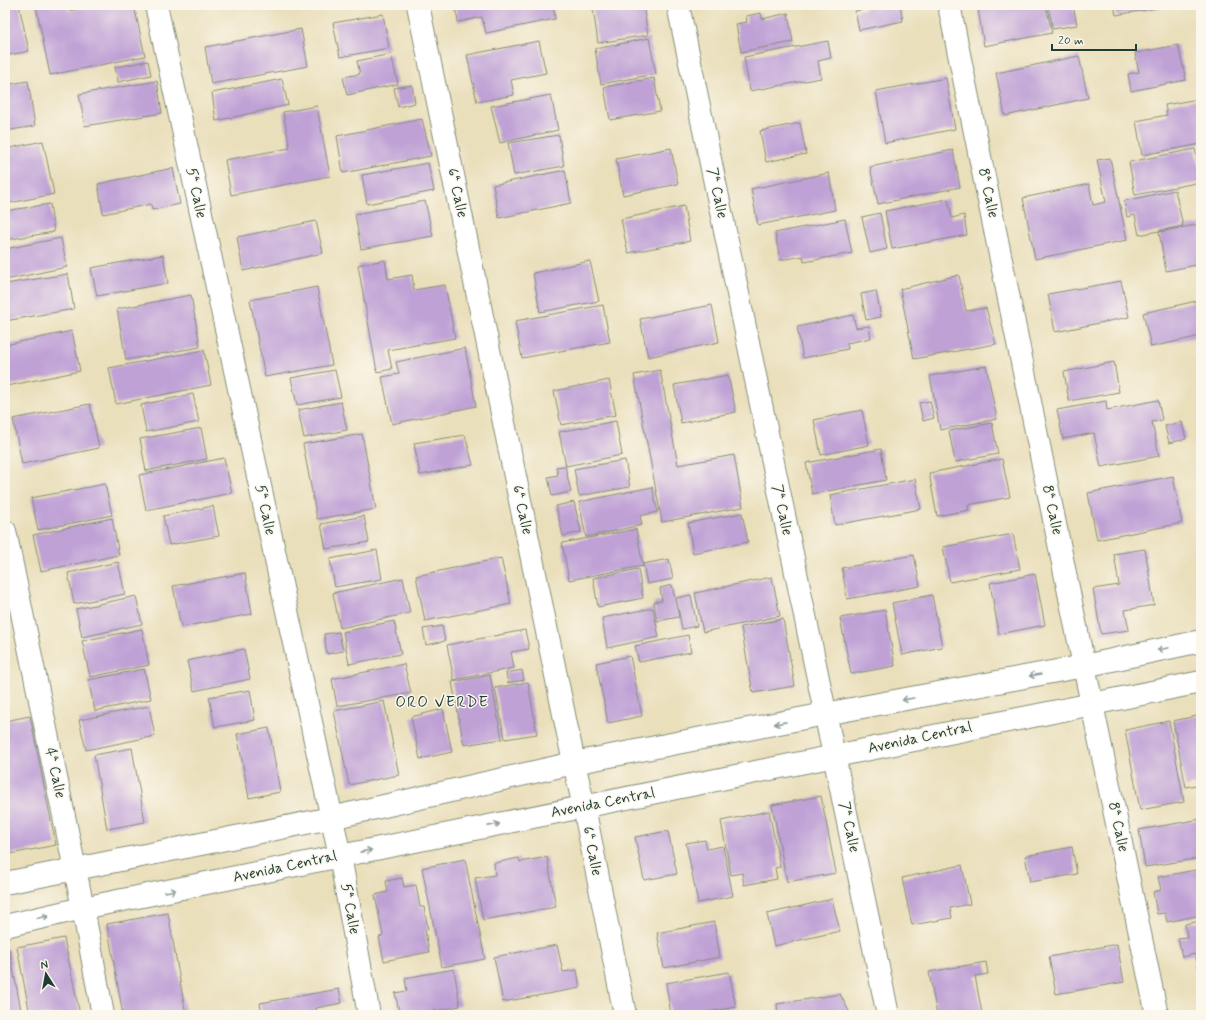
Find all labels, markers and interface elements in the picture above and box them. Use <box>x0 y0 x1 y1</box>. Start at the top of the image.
scale bar <box>1052 26 1136 52</box>
text: 20 m <box>1058 33 1084 49</box>
street label: 5ª Calle <box>181 166 211 220</box>
street label: 6ª Calle <box>442 166 472 220</box>
street label: 7ª Calle <box>702 166 732 221</box>
street label: 8ª Calle <box>973 166 1003 220</box>
street label: 5ª Calle <box>250 483 280 537</box>
street label: 6ª Calle <box>507 483 537 537</box>
street label: 7ª Calle <box>767 483 797 538</box>
street label: 8ª Calle <box>1037 483 1067 537</box>
one-way arrow <box>1157 646 1170 654</box>
one-way arrow <box>1029 671 1042 679</box>
district label: ORO VERDE <box>395 692 489 713</box>
one-way arrow <box>902 695 915 703</box>
street label: Avenida Central <box>866 717 974 759</box>
one-way arrow <box>774 719 787 727</box>
street label: 4ª Calle <box>40 746 70 800</box>
street label: Avenida Central <box>549 783 657 823</box>
street label: 7ª Calle <box>834 800 864 855</box>
street label: 8ª Calle <box>1103 800 1133 854</box>
one-way arrow <box>487 821 500 829</box>
street label: 6ª Calle <box>577 824 607 878</box>
street label: Avenida Central <box>231 846 339 888</box>
one-way arrow <box>359 846 372 854</box>
street label: 5ª Calle <box>336 882 364 936</box>
one-way arrow <box>164 886 177 894</box>
one-way arrow <box>36 913 49 921</box>
north arrow <box>26 954 66 994</box>
text: N <box>39 958 49 973</box>

